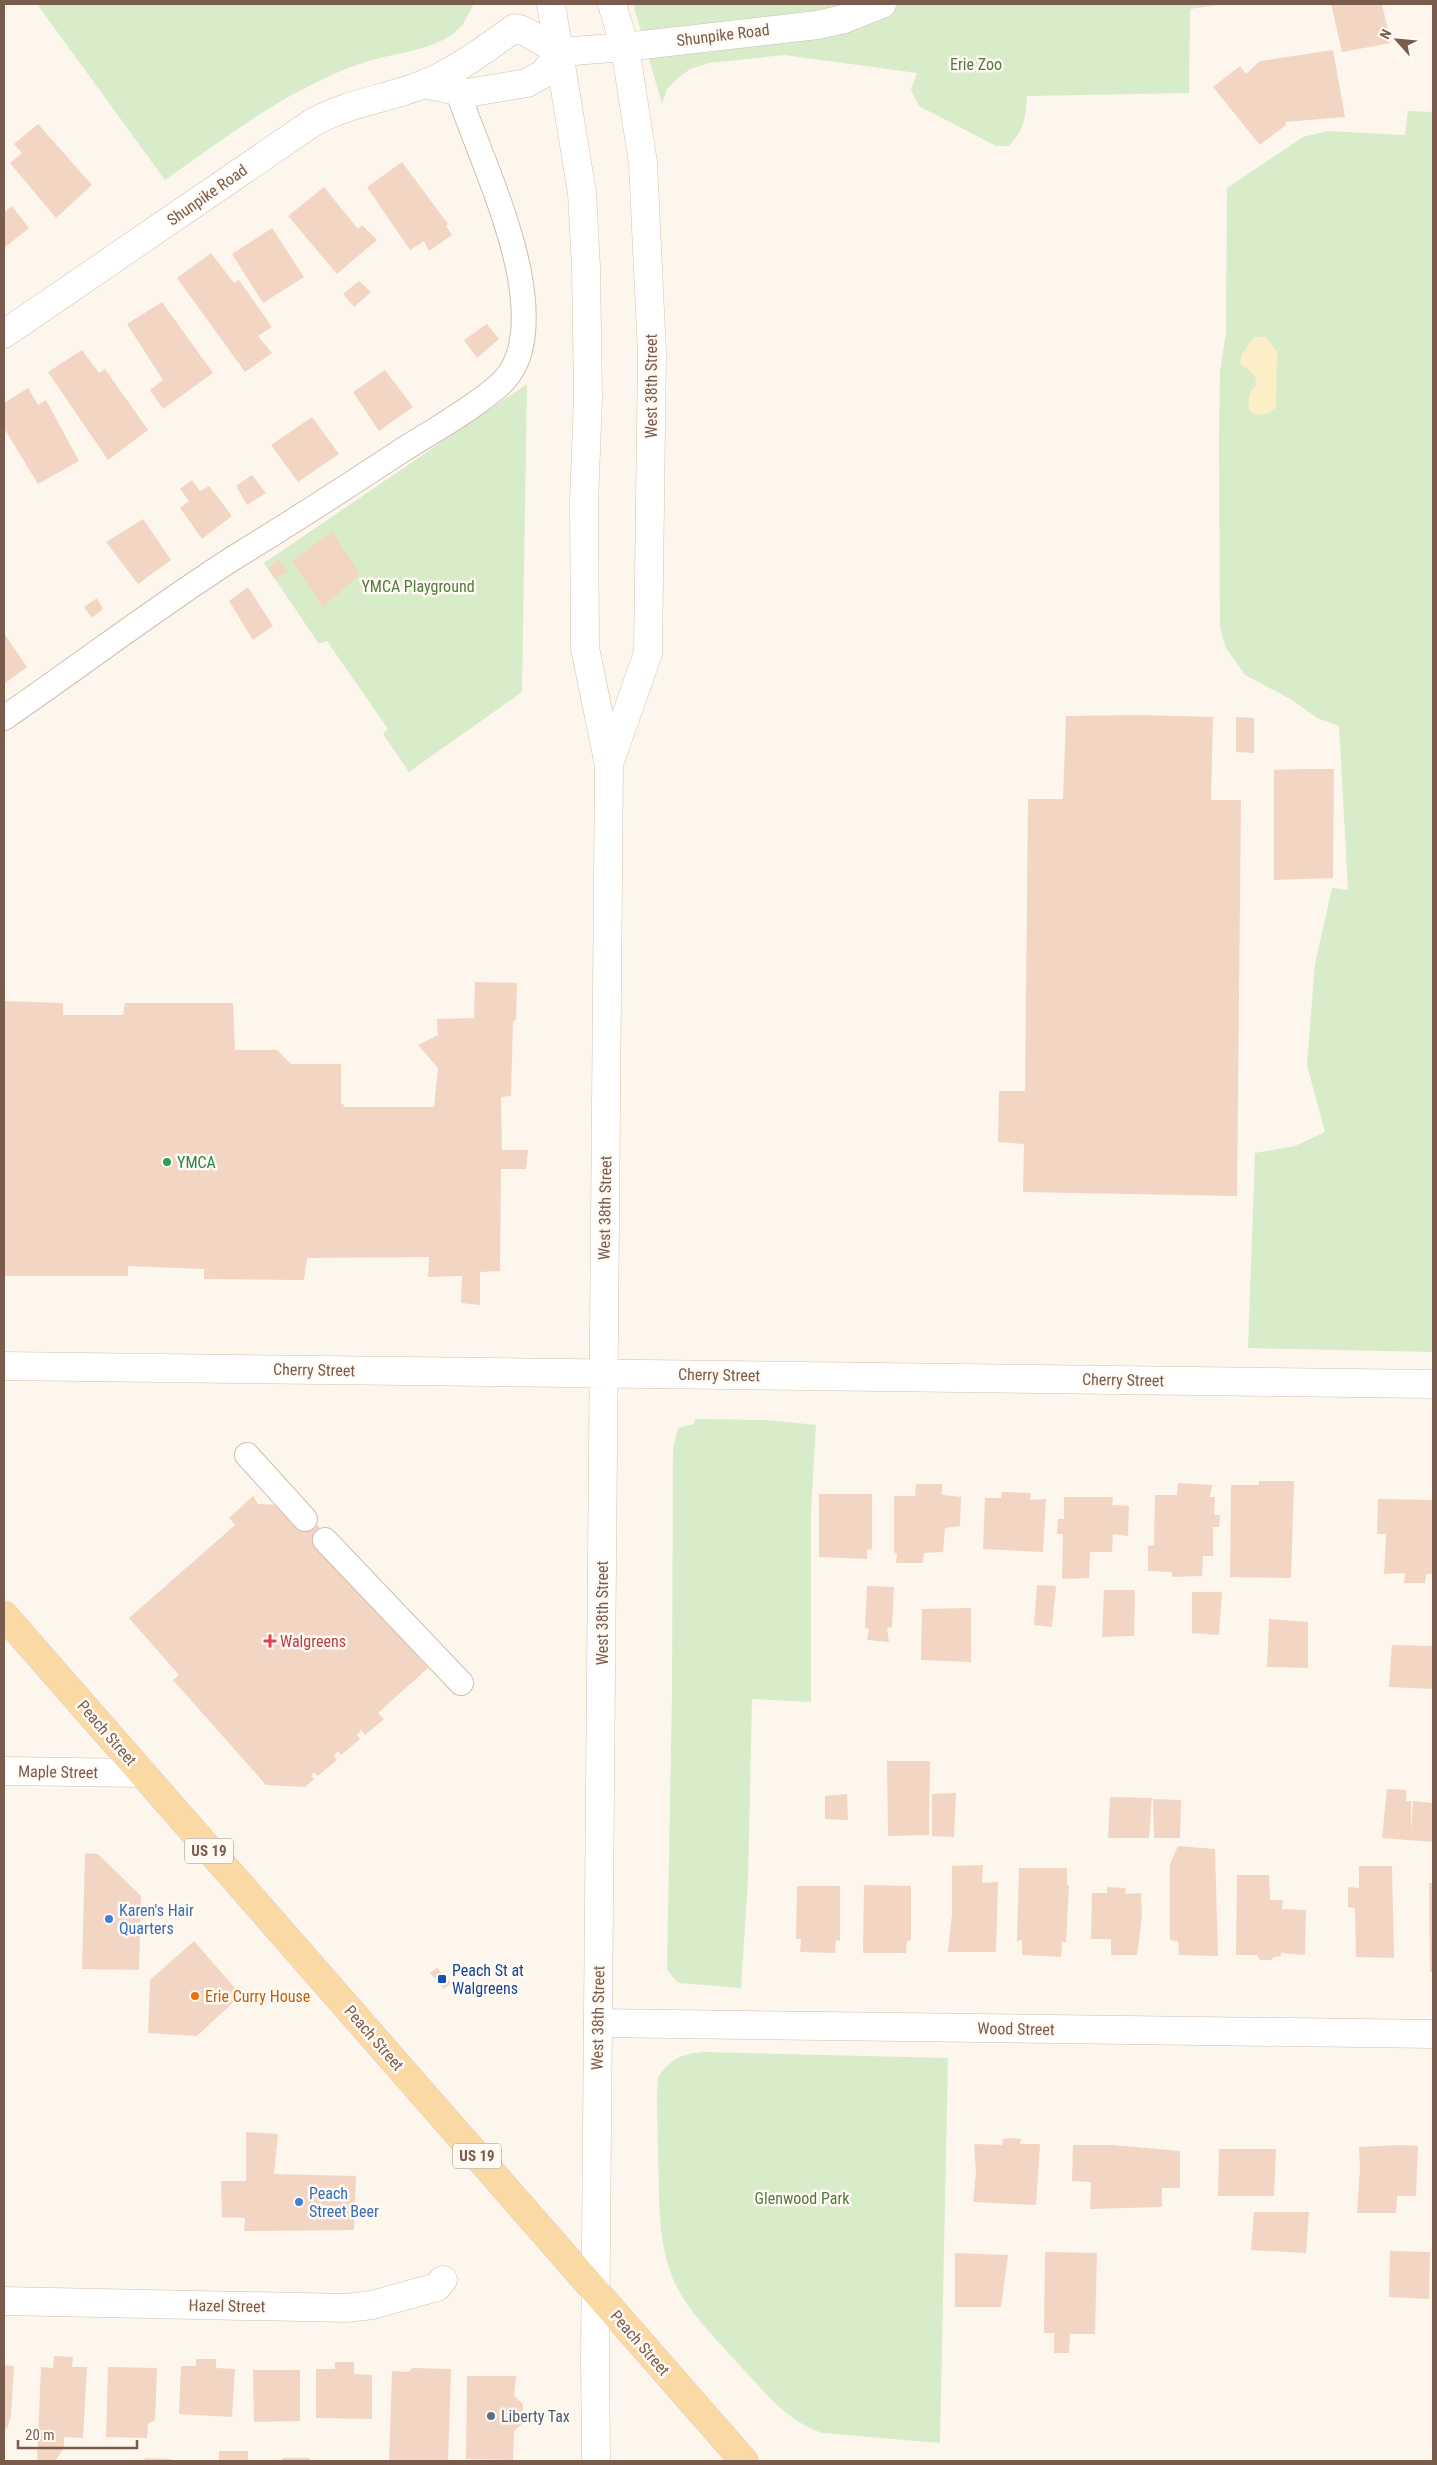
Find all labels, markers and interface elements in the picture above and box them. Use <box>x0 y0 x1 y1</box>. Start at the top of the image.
north arrow <box>1372 15 1422 65</box>
street label: Shunpike Road <box>675 20 771 50</box>
text: N <box>1376 27 1394 42</box>
park label: Erie Zoo <box>950 55 1002 74</box>
street label: Shunpike Road <box>163 160 251 230</box>
street label: West 38th Street <box>642 333 661 438</box>
park label: YMCA Playground <box>361 577 475 596</box>
place label: YMCA <box>177 1153 216 1172</box>
street label: West 38th Street <box>595 1155 615 1260</box>
marker: YMCA <box>161 1156 173 1168</box>
street label: Cherry Street <box>273 1360 355 1380</box>
street label: Cherry Street <box>678 1365 760 1385</box>
street label: Cherry Street <box>1082 1370 1164 1390</box>
street label: West 38th Street <box>593 1560 612 1665</box>
place label: Walgreens <box>280 1632 346 1651</box>
marker: Walgreens <box>264 1635 276 1647</box>
street label: Peach Street <box>74 1696 141 1770</box>
street label: Maple Street <box>18 1762 98 1782</box>
road number: US 19 <box>185 1838 233 1864</box>
place label: Karen's Hair Quarters <box>119 1901 194 1938</box>
marker: Karen's Hair Quarters <box>103 1913 115 1925</box>
place label: Peach St at Walgreens <box>452 1961 524 1998</box>
street label: West 38th Street <box>588 1965 608 2070</box>
marker: Peach St at Walgreens <box>436 1973 448 1985</box>
place label: Erie Curry House <box>205 1987 310 2006</box>
marker: Erie Curry House <box>189 1990 201 2002</box>
street label: Peach Street <box>341 2001 408 2075</box>
street label: Wood Street <box>977 2019 1055 2039</box>
road number: US 19 <box>453 2144 501 2168</box>
place label: Peach Street Beer <box>309 2184 379 2221</box>
park label: Glenwood Park <box>755 2189 850 2208</box>
marker: Peach Street Beer <box>293 2196 305 2208</box>
street label: Hazel Street <box>188 2296 266 2316</box>
street label: Peach Street <box>607 2306 674 2380</box>
place label: Liberty Tax <box>501 2407 570 2426</box>
marker: Liberty Tax <box>485 2410 497 2422</box>
scale bar <box>18 2418 136 2450</box>
text: 20 m <box>25 2426 55 2444</box>

